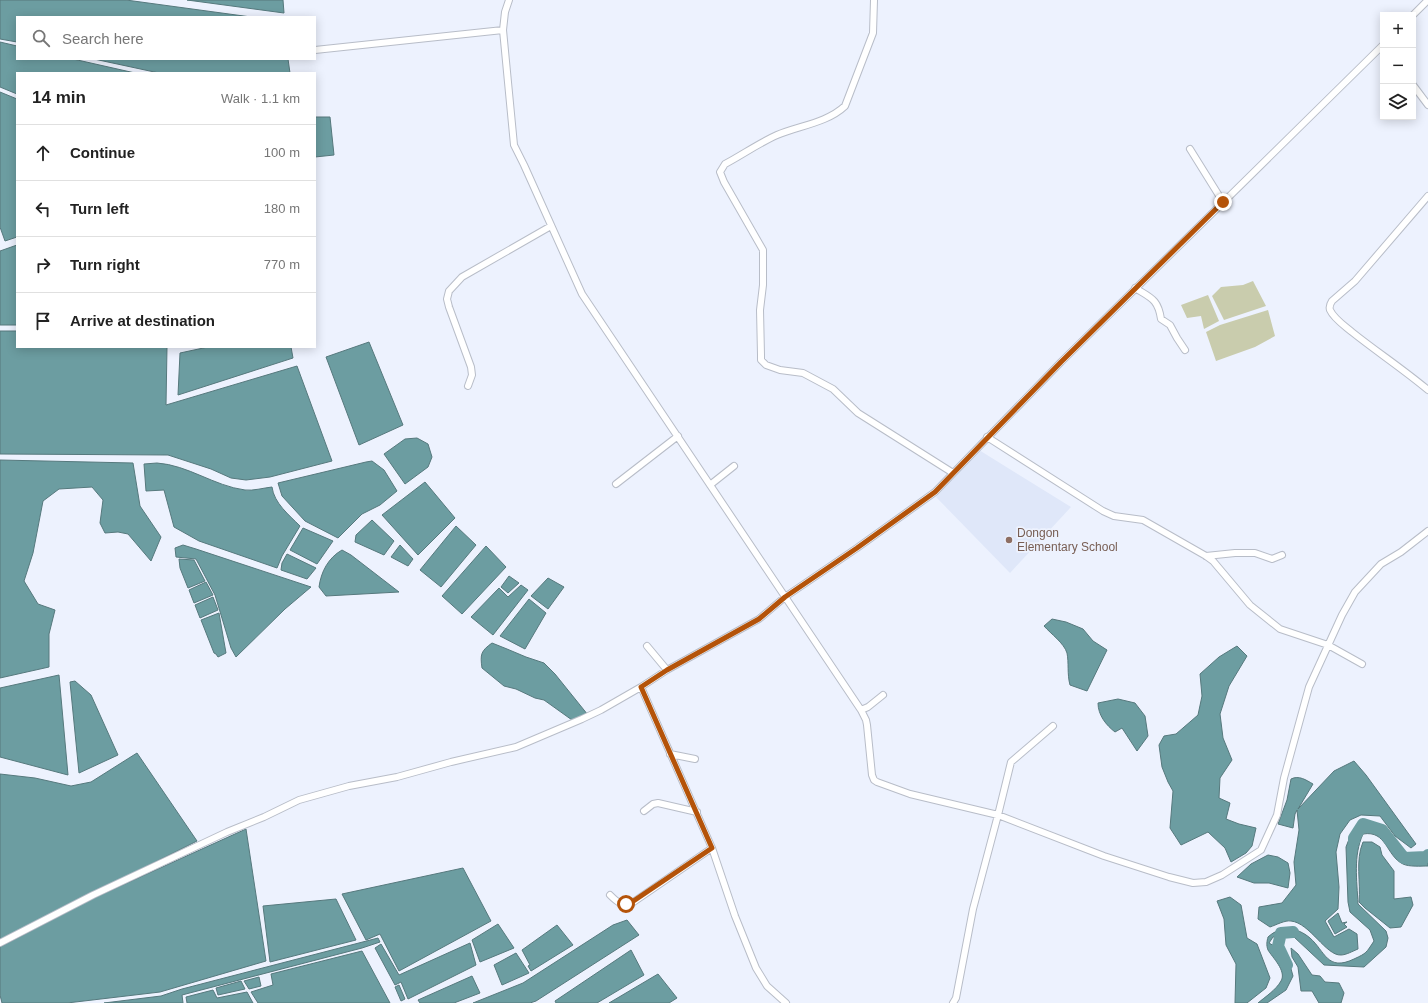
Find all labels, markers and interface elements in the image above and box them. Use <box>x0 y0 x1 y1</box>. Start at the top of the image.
map controls <box>1380 12 1416 120</box>
button: + <box>1380 12 1416 48</box>
search box <box>16 16 316 60</box>
icon: search <box>30 27 52 49</box>
text: Search here <box>62 30 144 47</box>
button: − <box>1380 48 1416 84</box>
button: layers <box>1380 84 1416 120</box>
text: 14 min <box>32 88 86 107</box>
text: Walk · 1.1 km <box>221 91 300 106</box>
icon: ahead <box>32 142 54 164</box>
text: Continue <box>70 144 135 161</box>
text: 100 m <box>264 145 300 160</box>
route end <box>1214 193 1232 211</box>
icon: left <box>32 198 54 220</box>
text: Turn left <box>70 200 129 217</box>
text: 180 m <box>264 201 300 216</box>
icon: right <box>32 254 54 276</box>
text: Turn right <box>70 256 140 273</box>
text: 770 m <box>264 257 300 272</box>
icon: arrive <box>32 310 54 332</box>
text: Arrive at destination <box>70 312 215 329</box>
place label: Dongon Elementary School <box>1017 526 1118 554</box>
marker: Dongon Elementary School <box>1004 535 1014 545</box>
route start <box>617 895 635 913</box>

